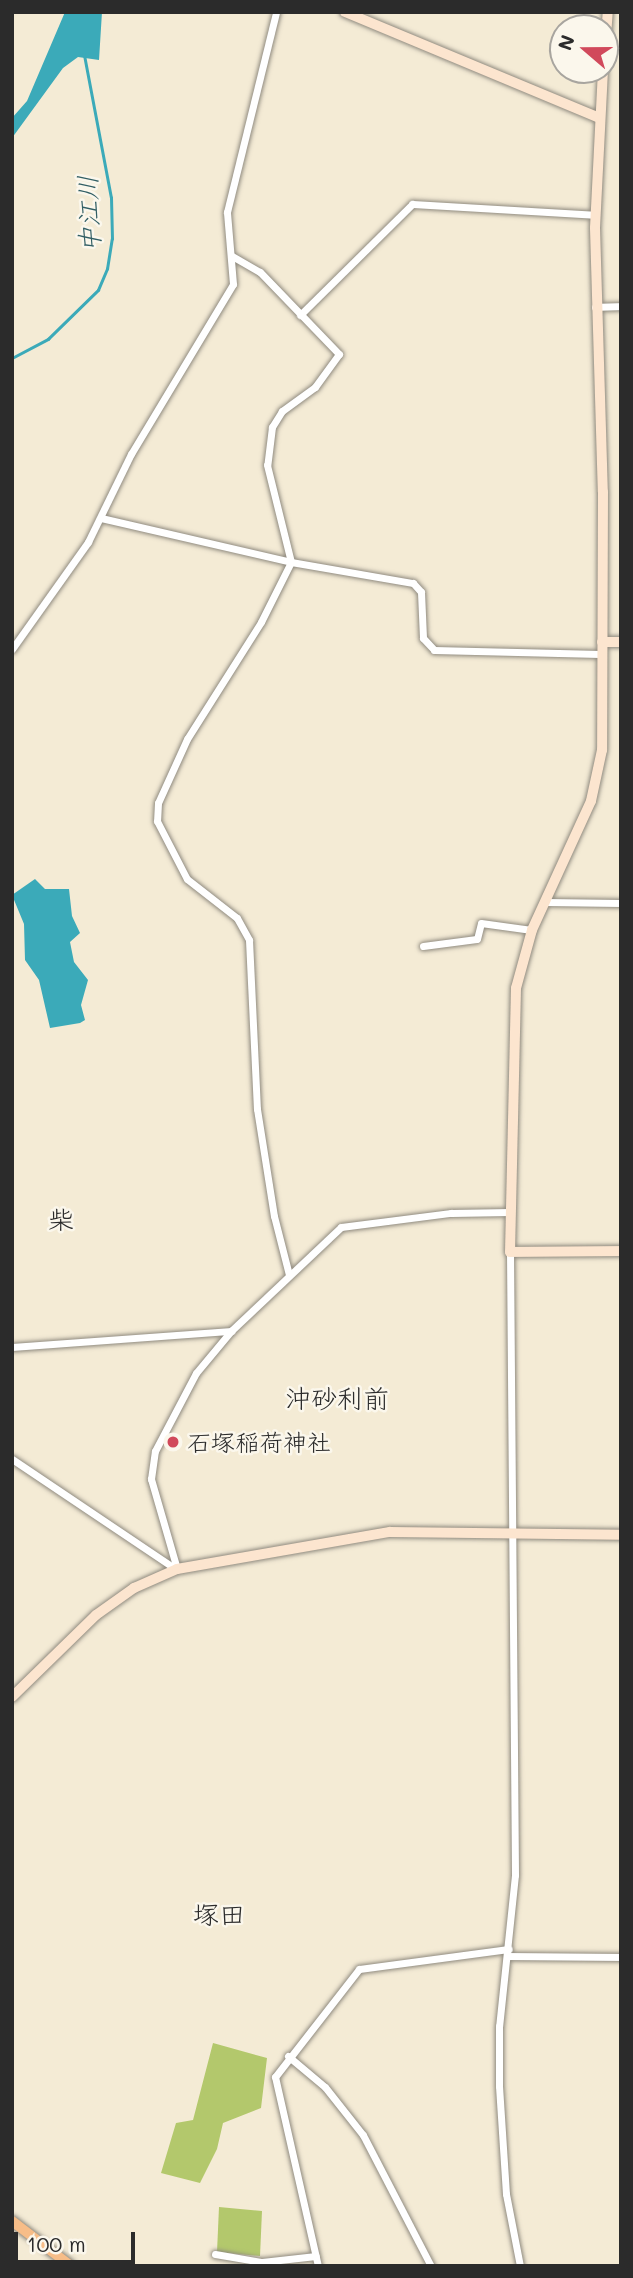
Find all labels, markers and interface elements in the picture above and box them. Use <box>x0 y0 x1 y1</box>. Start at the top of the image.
north arrow <box>549 14 619 84</box>
text: N <box>551 31 580 53</box>
water label: 中江川 <box>72 174 106 254</box>
district label: 柴 <box>48 1204 74 1236</box>
district label: 沖砂利前 <box>285 1383 389 1415</box>
place label: 石塚稲荷神社 <box>187 1428 331 1456</box>
marker: 石塚稲荷神社 <box>165 1434 181 1450</box>
district label: 塚田 <box>193 1899 245 1931</box>
scale bar <box>18 2218 138 2262</box>
text: 100 m <box>27 2230 86 2257</box>

